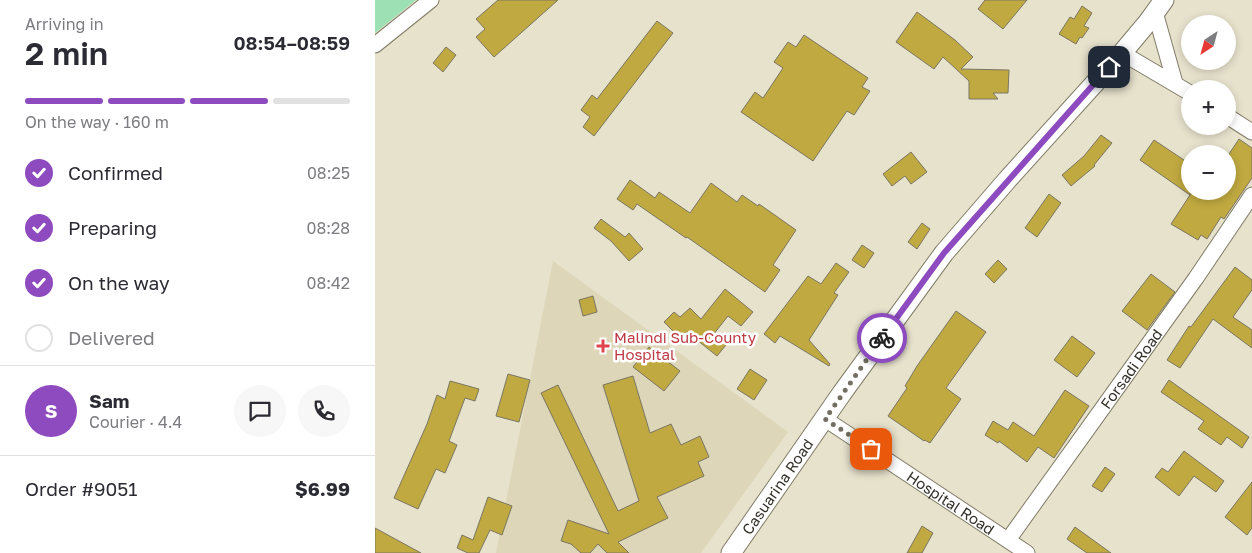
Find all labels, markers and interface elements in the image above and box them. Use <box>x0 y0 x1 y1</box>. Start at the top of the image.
text: Arriving in <box>25 14 104 34</box>
north arrow <box>1181 15 1236 70</box>
map controls <box>1181 15 1236 200</box>
text: 08:54–08:59 <box>233 31 350 54</box>
text: 2 min <box>25 34 108 72</box>
pin <box>1088 46 1130 88</box>
icon: home <box>1095 53 1123 81</box>
button: + <box>1181 80 1236 135</box>
text: On the way · 160 m <box>25 112 169 132</box>
button: − <box>1181 145 1236 200</box>
icon: check <box>25 159 53 187</box>
text: Confirmed <box>68 161 163 184</box>
text: 08:25 <box>307 163 350 183</box>
icon: check <box>25 214 53 242</box>
text: Preparing <box>68 216 157 239</box>
text: 08:28 <box>306 218 350 238</box>
icon: check <box>25 269 53 297</box>
text: On the way <box>68 271 170 294</box>
text: 08:42 <box>306 273 350 293</box>
courier <box>857 313 907 363</box>
icon: bike <box>868 324 896 352</box>
street label: Forsadi Road <box>1096 325 1166 412</box>
text: Delivered <box>68 326 155 349</box>
place label: Malindi Sub-County Hospital <box>614 328 757 363</box>
marker: Malindi Sub-County Hospital <box>596 339 610 353</box>
button: chat <box>234 385 286 437</box>
button: phone <box>298 385 350 437</box>
text: Sam <box>89 389 129 412</box>
text: S <box>45 399 57 422</box>
text: Courier · 4.4 <box>89 412 182 432</box>
pin <box>850 428 892 470</box>
street label: Casuarina Road <box>738 435 817 538</box>
icon: bag <box>857 435 885 463</box>
street label: Hospital Road <box>904 467 998 538</box>
text: Order #9051 <box>25 477 138 500</box>
text: $6.99 <box>295 477 350 500</box>

